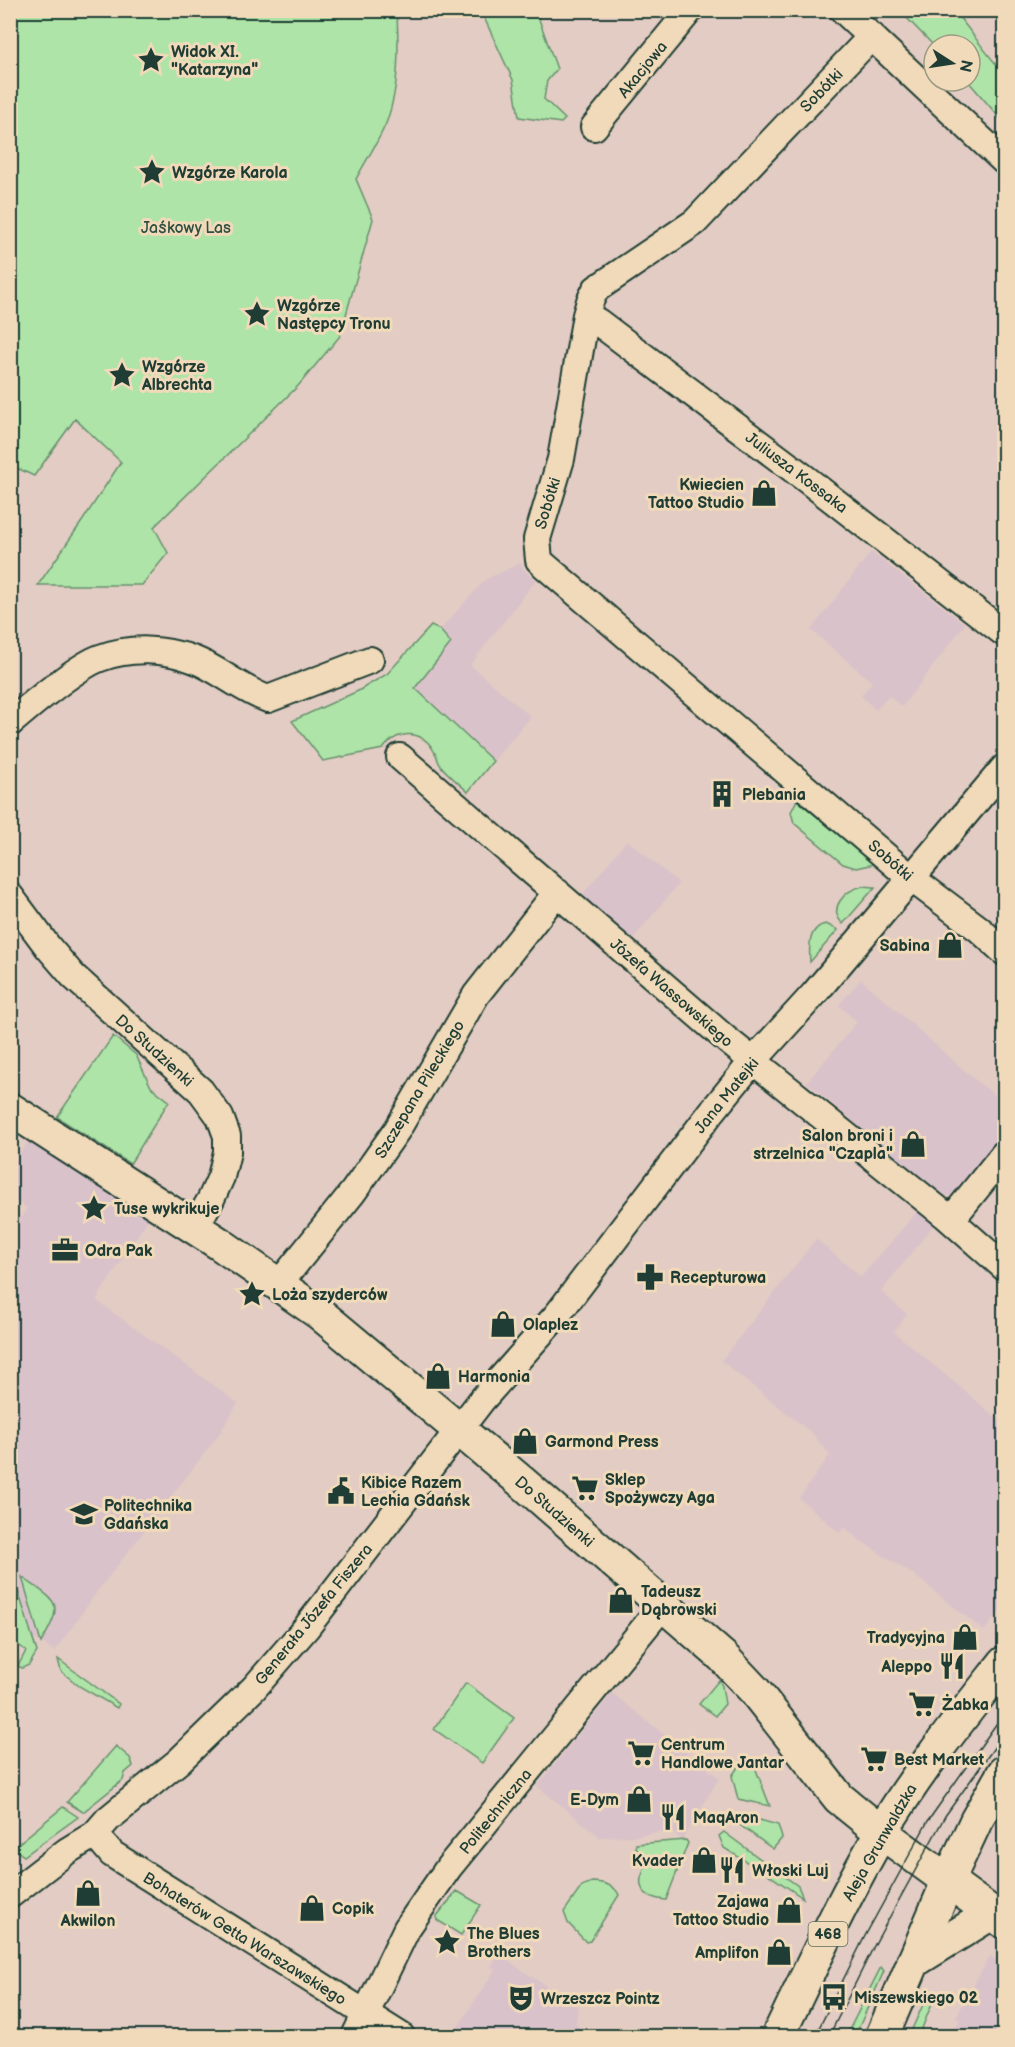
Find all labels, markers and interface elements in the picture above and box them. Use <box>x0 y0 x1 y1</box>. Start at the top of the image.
north arrow <box>922 33 982 93</box>
street label: Akacjowa <box>615 38 672 102</box>
place label: Widok XI. "Katarzyna" <box>171 43 258 80</box>
place icon: Widok XI. "Katarzyna" <box>136 45 166 75</box>
text: N <box>955 58 976 74</box>
street label: Sobótki <box>797 65 847 117</box>
place icon: Wzgórze Karola <box>137 157 167 187</box>
place label: Wzgórze Karola <box>172 164 288 183</box>
park label: Jaśkowy Las <box>141 219 231 238</box>
place label: Wzgórze Następcy Tronu <box>277 297 391 334</box>
place icon: Wzgórze Następcy Tronu <box>242 299 272 329</box>
place label: Wzgórze Albrechta <box>141 358 212 395</box>
place icon: Wzgórze Albrechta <box>107 360 137 390</box>
street label: Juliusza Kossaka <box>741 429 851 518</box>
street label: Sobótki <box>532 475 565 532</box>
place label: Kwiecien Tattoo Studio <box>648 476 744 513</box>
shop icon: Kwiecien Tattoo Studio <box>749 478 779 508</box>
building icon: Plebania <box>707 779 737 809</box>
place label: Plebania <box>742 786 806 805</box>
street label: Sobótki <box>864 837 916 886</box>
shop icon: Sabina <box>935 930 965 960</box>
street label: Józefa Wassowskiego <box>606 935 736 1052</box>
place label: Sabina <box>880 937 930 956</box>
street label: Do Studzienki <box>111 1011 197 1091</box>
street label: Szczepana Pileckiego <box>371 1017 469 1162</box>
street label: Jana Matejki <box>691 1054 763 1138</box>
place label: Salon broni i strzelnica "Czapla" <box>753 1127 893 1164</box>
shop icon: Salon broni i strzelnica "Czapla" <box>898 1129 928 1159</box>
place icon: Tuse wykrikuje <box>79 1193 109 1223</box>
place label: Tuse wykrikuje <box>114 1200 219 1219</box>
office icon: Odra Pak <box>50 1235 80 1265</box>
place label: Odra Pak <box>85 1242 153 1261</box>
pharmacy icon: Recepturowa <box>635 1262 665 1292</box>
place label: Recepturowa <box>670 1269 766 1288</box>
place icon: Loża szyderców <box>237 1279 267 1309</box>
place label: Loża szyderców <box>272 1286 388 1305</box>
shop icon: Olaplez <box>488 1309 518 1339</box>
place label: Olaplez <box>523 1316 578 1335</box>
shop icon: Harmonia <box>423 1361 453 1391</box>
place label: Harmonia <box>458 1368 530 1387</box>
shop icon: Garmond Press <box>510 1426 540 1456</box>
place label: Garmond Press <box>545 1433 659 1452</box>
place label: Sklep Spożywczy Aga <box>605 1471 715 1508</box>
street label: Do Studzienki <box>511 1473 597 1552</box>
supermarket icon: Sklep Spożywczy Aga <box>570 1473 600 1503</box>
place label: Kibice Razem Lechia Gdańsk <box>361 1474 470 1511</box>
public building icon: Kibice Razem Lechia Gdańsk <box>326 1476 356 1506</box>
place label: Politechnika Gdańska <box>104 1497 192 1534</box>
school or university icon: Politechnika Gdańska <box>69 1499 99 1529</box>
street label: Generała Józefa Fiszera <box>251 1540 377 1689</box>
place label: Tadeusz Dąbrowski <box>641 1583 717 1620</box>
shop icon: Tadeusz Dąbrowski <box>606 1585 636 1615</box>
shop icon: Tradycyjna <box>950 1622 980 1652</box>
place label: Tradycyjna <box>867 1629 945 1648</box>
restaurant icon: Aleppo <box>937 1651 967 1681</box>
place label: Aleppo <box>881 1658 932 1677</box>
supermarket icon: Żabka <box>907 1689 937 1719</box>
place label: Żabka <box>942 1693 989 1715</box>
place label: Centrum Handlowe Jantar <box>661 1736 785 1773</box>
supermarket icon: Centrum Handlowe Jantar <box>626 1738 656 1768</box>
supermarket icon: Best Market <box>859 1744 889 1774</box>
place label: Best Market <box>894 1751 985 1770</box>
street label: Politechniczna <box>456 1766 536 1858</box>
street label: Aleja Grunwaldzka <box>839 1781 922 1905</box>
shop icon: E-Dym <box>624 1784 654 1814</box>
place label: E-Dym <box>570 1791 619 1810</box>
restaurant icon: MaqAron <box>658 1802 688 1832</box>
place label: MaqAron <box>693 1809 759 1828</box>
shop icon: Kvader <box>689 1845 719 1875</box>
place label: Kvader <box>632 1852 685 1871</box>
restaurant icon: Włoski Luj <box>717 1855 747 1885</box>
place label: Włoski Luj <box>752 1862 829 1881</box>
street label: Bohaterów Getta Warszawskiego <box>139 1869 349 2010</box>
shop icon: Akwilon <box>73 1878 103 1908</box>
shop icon: Copik <box>297 1893 327 1923</box>
place label: Zajawa Tattoo Studio <box>673 1893 769 1930</box>
shop icon: Zajawa Tattoo Studio <box>774 1895 804 1925</box>
place label: Copik <box>332 1900 375 1919</box>
place label: Akwilon <box>60 1912 115 1931</box>
road number: 468 <box>808 1922 848 1946</box>
place label: The Blues Brothers <box>467 1925 540 1962</box>
place icon: The Blues Brothers <box>432 1927 462 1957</box>
shop icon: Amplifon <box>764 1937 794 1967</box>
place label: Amplifon <box>694 1944 759 1963</box>
bus stop icon: Miszewskiego 02 <box>819 1982 849 2012</box>
theatre icon: Wrzeszcz Pointz <box>506 1983 536 2013</box>
place label: Miszewskiego 02 <box>854 1989 979 2008</box>
place label: Wrzeszcz Pointz <box>541 1990 660 2009</box>

